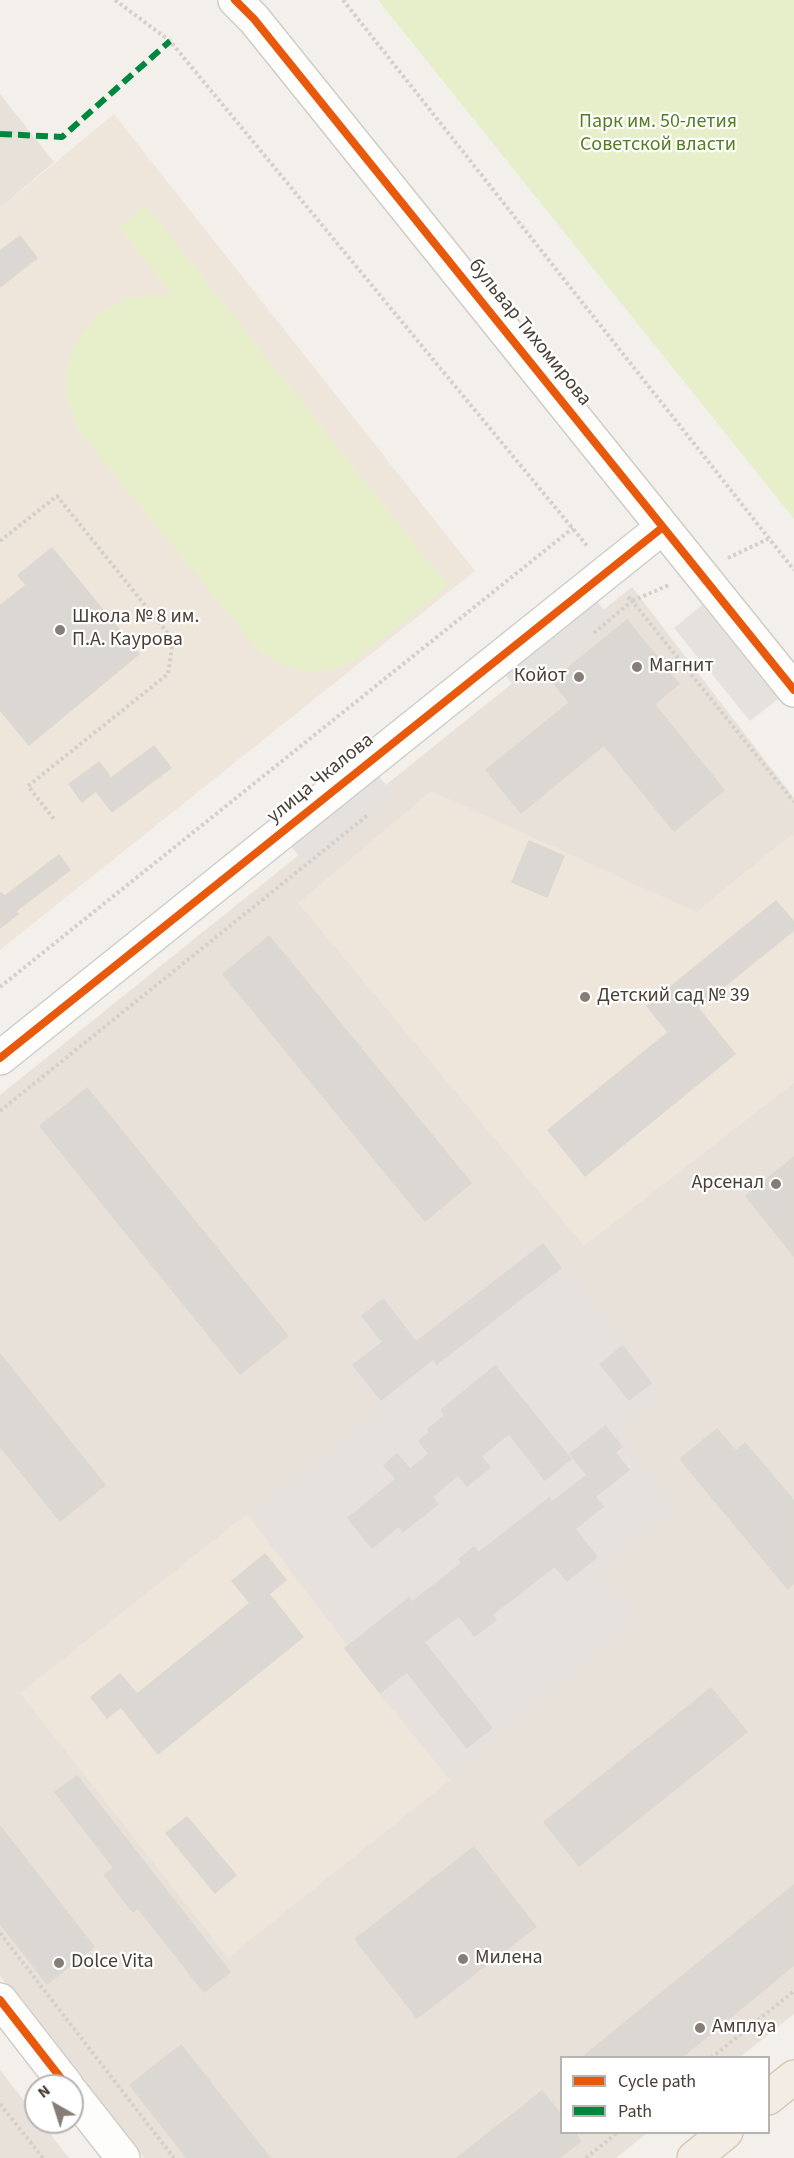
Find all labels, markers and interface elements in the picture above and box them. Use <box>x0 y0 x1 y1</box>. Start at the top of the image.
park label: Парк им. 50-летия Советской власти <box>579 111 737 158</box>
street label: бульвар Тихомирова <box>462 255 596 411</box>
place label: Школа № 8 им. П.А. Каурова <box>72 606 199 653</box>
marker: Школа № 8 им. П.А. Каурова <box>53 623 67 637</box>
place label: Магнит <box>649 655 714 679</box>
marker: Магнит <box>630 660 644 674</box>
place label: Койот <box>514 665 567 689</box>
marker: Койот <box>572 670 586 684</box>
street label: улица Чкалова <box>263 729 379 829</box>
place label: Детский сад № 39 <box>597 985 750 1009</box>
marker: Детский сад № 39 <box>578 990 592 1004</box>
place label: Арсенал <box>691 1172 764 1196</box>
marker: Арсенал <box>769 1177 783 1191</box>
place label: Милена <box>475 1947 543 1971</box>
place label: Dolce Vita <box>71 1951 153 1975</box>
marker: Милена <box>456 1952 470 1966</box>
marker: Dolce Vita <box>52 1956 66 1970</box>
place label: Амплуа <box>712 2016 776 2040</box>
marker: Амплуа <box>693 2021 707 2035</box>
legend <box>560 2056 770 2134</box>
text: Cycle path <box>618 2069 696 2094</box>
north arrow <box>24 2074 84 2134</box>
text: N <box>33 2080 55 2103</box>
text: Path <box>618 2099 652 2124</box>

